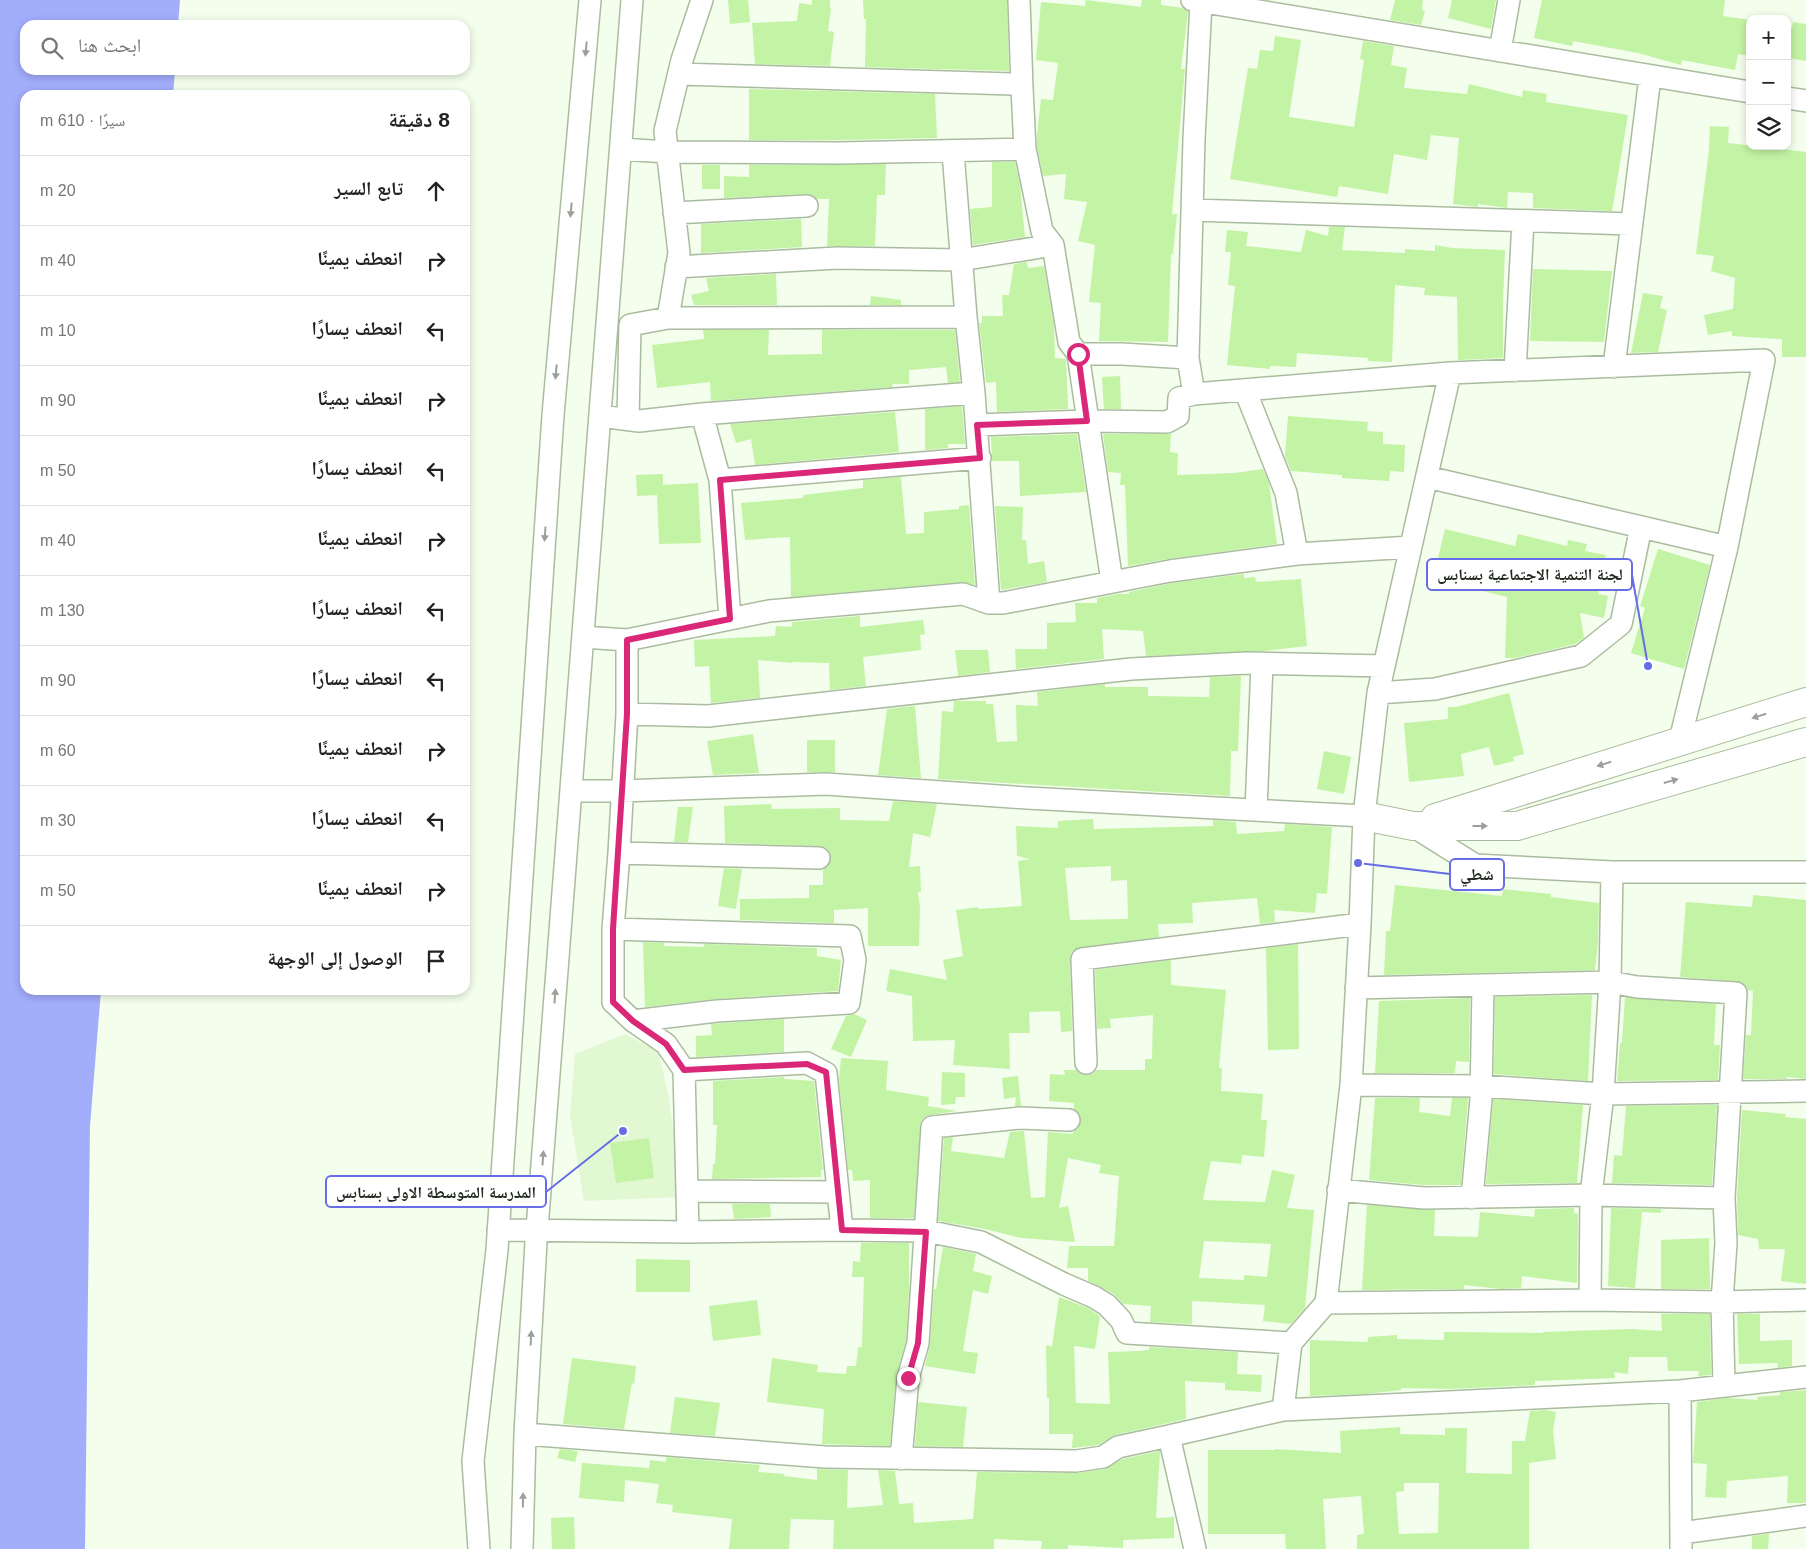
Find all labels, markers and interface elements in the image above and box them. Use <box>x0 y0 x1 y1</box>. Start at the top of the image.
map controls <box>1746 15 1791 150</box>
button: + <box>1746 15 1791 60</box>
search box <box>20 20 470 75</box>
icon: search <box>38 34 66 62</box>
text: ابحث هنا <box>78 35 141 56</box>
one-way arrow <box>581 41 589 57</box>
button: − <box>1746 60 1791 105</box>
button: layers <box>1746 105 1791 150</box>
text: 8 دقيقة <box>388 108 450 131</box>
text: سيرًا · 610 m <box>40 112 125 129</box>
icon: ahead <box>422 177 450 205</box>
text: تابع السير <box>334 178 403 199</box>
text: 20 m <box>40 182 76 199</box>
one-way arrow <box>567 203 575 219</box>
icon: right <box>422 247 450 275</box>
text: انعطف يمينًا <box>317 248 403 269</box>
text: 40 m <box>40 252 76 269</box>
icon: left <box>422 317 450 345</box>
text: انعطف يسارًا <box>312 318 403 339</box>
text: 10 m <box>40 322 76 339</box>
route start <box>1067 343 1090 366</box>
one-way arrow <box>552 365 560 381</box>
icon: right <box>422 387 450 415</box>
text: انعطف يمينًا <box>317 388 403 409</box>
text: 90 m <box>40 392 76 409</box>
icon: left <box>422 457 450 485</box>
text: انعطف يسارًا <box>312 458 403 479</box>
text: 50 m <box>40 462 76 479</box>
icon: right <box>422 527 450 555</box>
one-way arrow <box>540 527 548 543</box>
text: انعطف يمينًا <box>317 528 403 549</box>
text: 40 m <box>40 532 76 549</box>
callout: لجنة التنمية الاجتماعية بسنابس <box>1427 559 1632 590</box>
text: لجنة التنمية الاجتماعية بسنابس <box>1437 566 1623 584</box>
icon: left <box>422 597 450 625</box>
text: انعطف يسارًا <box>312 598 403 619</box>
text: 130 m <box>40 602 84 619</box>
icon: left <box>422 667 450 695</box>
text: انعطف يسارًا <box>312 668 403 689</box>
text: 90 m <box>40 672 76 689</box>
one-way arrow <box>1752 713 1767 721</box>
icon: right <box>422 737 450 765</box>
text: انعطف يمينًا <box>317 738 403 759</box>
text: 60 m <box>40 742 76 759</box>
one-way arrow <box>1596 761 1611 769</box>
one-way arrow <box>1663 777 1678 785</box>
icon: left <box>422 807 450 835</box>
text: انعطف يسارًا <box>312 808 403 829</box>
text: 30 m <box>40 812 76 829</box>
one-way arrow <box>1472 822 1488 830</box>
callout: شطي <box>1450 859 1504 890</box>
text: شطي <box>1460 866 1494 887</box>
icon: right <box>422 877 450 905</box>
text: انعطف يمينًا <box>317 878 403 899</box>
text: 50 m <box>40 882 76 899</box>
icon: arrive <box>422 947 450 975</box>
text: الوصول إلى الوجهة <box>267 948 403 969</box>
one-way arrow <box>552 988 560 1004</box>
one-way arrow <box>539 1150 547 1166</box>
callout: المدرسة المتوسطة الاولى بسنابس <box>326 1176 546 1207</box>
text: المدرسة المتوسطة الاولى بسنابس <box>336 1184 536 1202</box>
one-way arrow <box>527 1330 535 1346</box>
route end <box>897 1367 920 1390</box>
one-way arrow <box>520 1492 528 1508</box>

